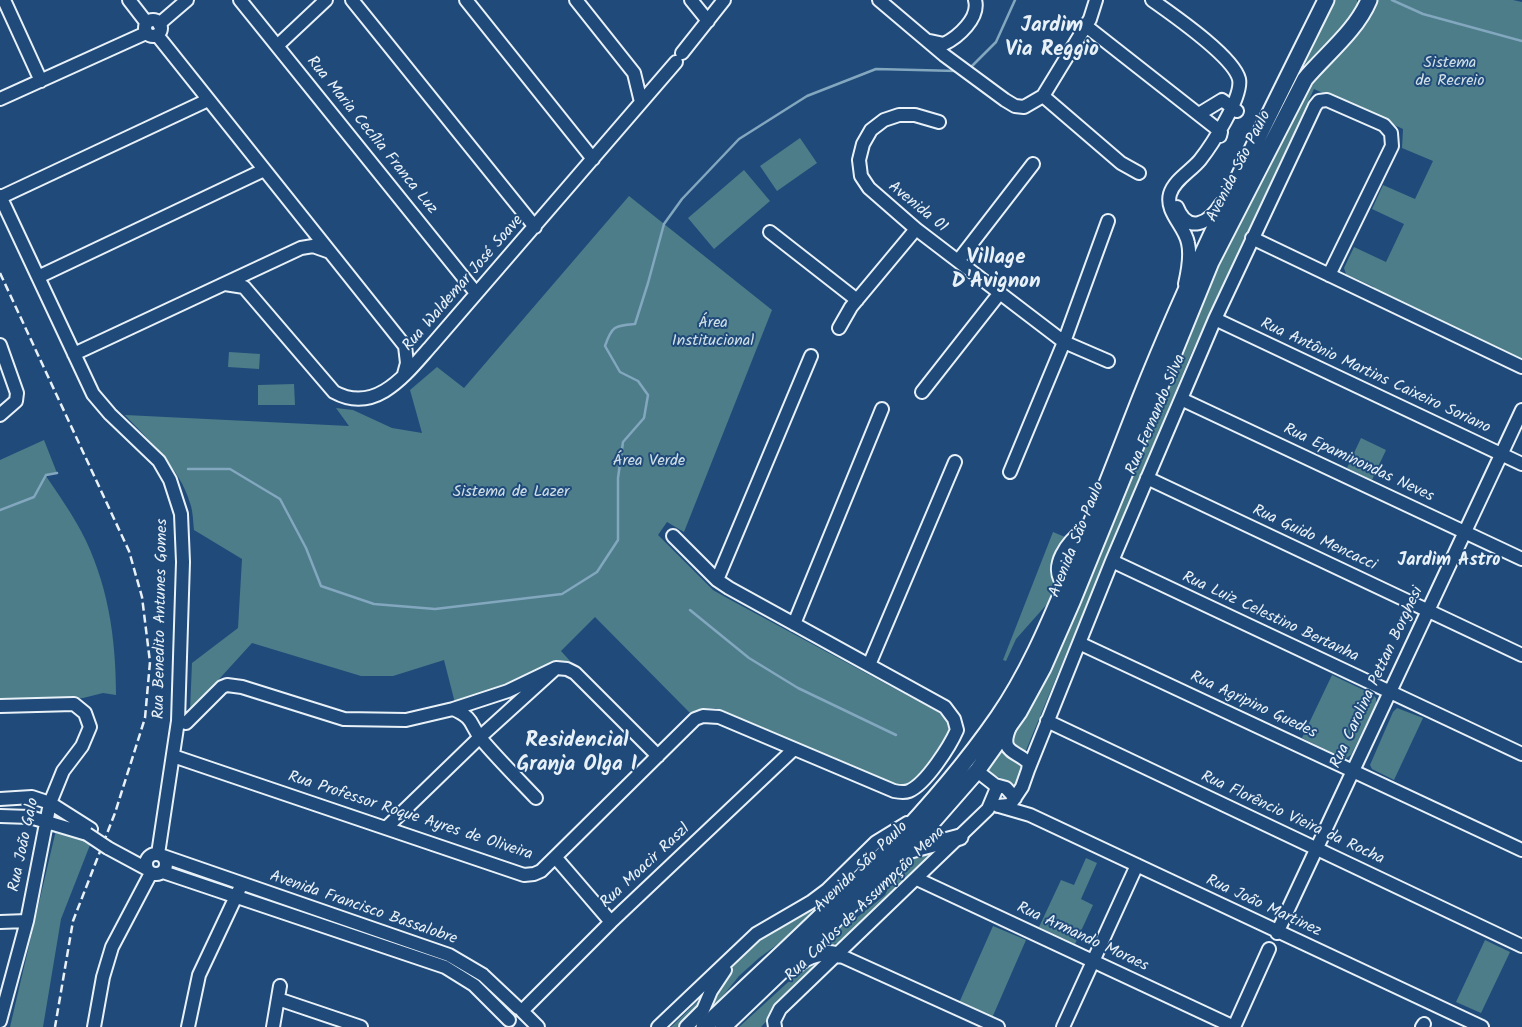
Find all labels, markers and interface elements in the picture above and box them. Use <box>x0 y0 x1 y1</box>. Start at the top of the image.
district label: Jardim Via Reggio <box>1005 14 1099 64</box>
street label: Rua Maria Cecília Franca Luz <box>301 53 441 219</box>
park label: Sistema de Recreio <box>1416 54 1484 92</box>
street label: Avenida São Paulo <box>1204 108 1276 226</box>
street label: Avenida 01 <box>883 178 951 238</box>
street label: Rua Waldemar José Soave <box>400 212 528 356</box>
district label: Village D'Avignon <box>951 246 1041 296</box>
park label: Área Institucional <box>672 314 754 352</box>
street label: Rua Antônio Martins Caixeiro Soriano <box>1257 315 1493 439</box>
street label: Rua Fernando Silva <box>1123 352 1191 478</box>
street label: Rua Epaminondas Neves <box>1280 421 1436 507</box>
park label: Área Verde <box>613 452 685 472</box>
street label: Avenida São Paulo <box>1046 480 1110 600</box>
park label: Sistema de Lazer <box>453 483 569 503</box>
street label: Rua Guido Mencacci <box>1249 502 1379 576</box>
street label: Rua Benedito Antunes Gomes <box>151 519 173 719</box>
district label: Jardim Astro <box>1397 551 1501 573</box>
street label: Rua Luiz Celestino Bertanha <box>1179 569 1361 667</box>
street label: Rua Carolina Pettan Borghesi <box>1327 584 1429 772</box>
street label: Rua Agripino Guedes <box>1187 668 1319 744</box>
district label: Residencial Granja Olga I <box>517 729 637 779</box>
street label: Rua Professor Roque Ayres de Oliveira <box>285 768 535 866</box>
street label: Rua Florêncio Vieira da Rocha <box>1197 768 1387 870</box>
street label: Rua João Galo <box>6 796 44 894</box>
street label: Avenida São Paulo <box>811 818 913 918</box>
street label: Rua Moacir Raszl <box>597 821 695 913</box>
street label: Rua Carlos de Assumpção Mena <box>782 823 950 987</box>
street label: Avenida Francisco Bassalobre <box>267 868 459 950</box>
street label: Rua João Martinez <box>1202 872 1324 942</box>
street label: Rua Armando Moraes <box>1013 899 1151 977</box>

